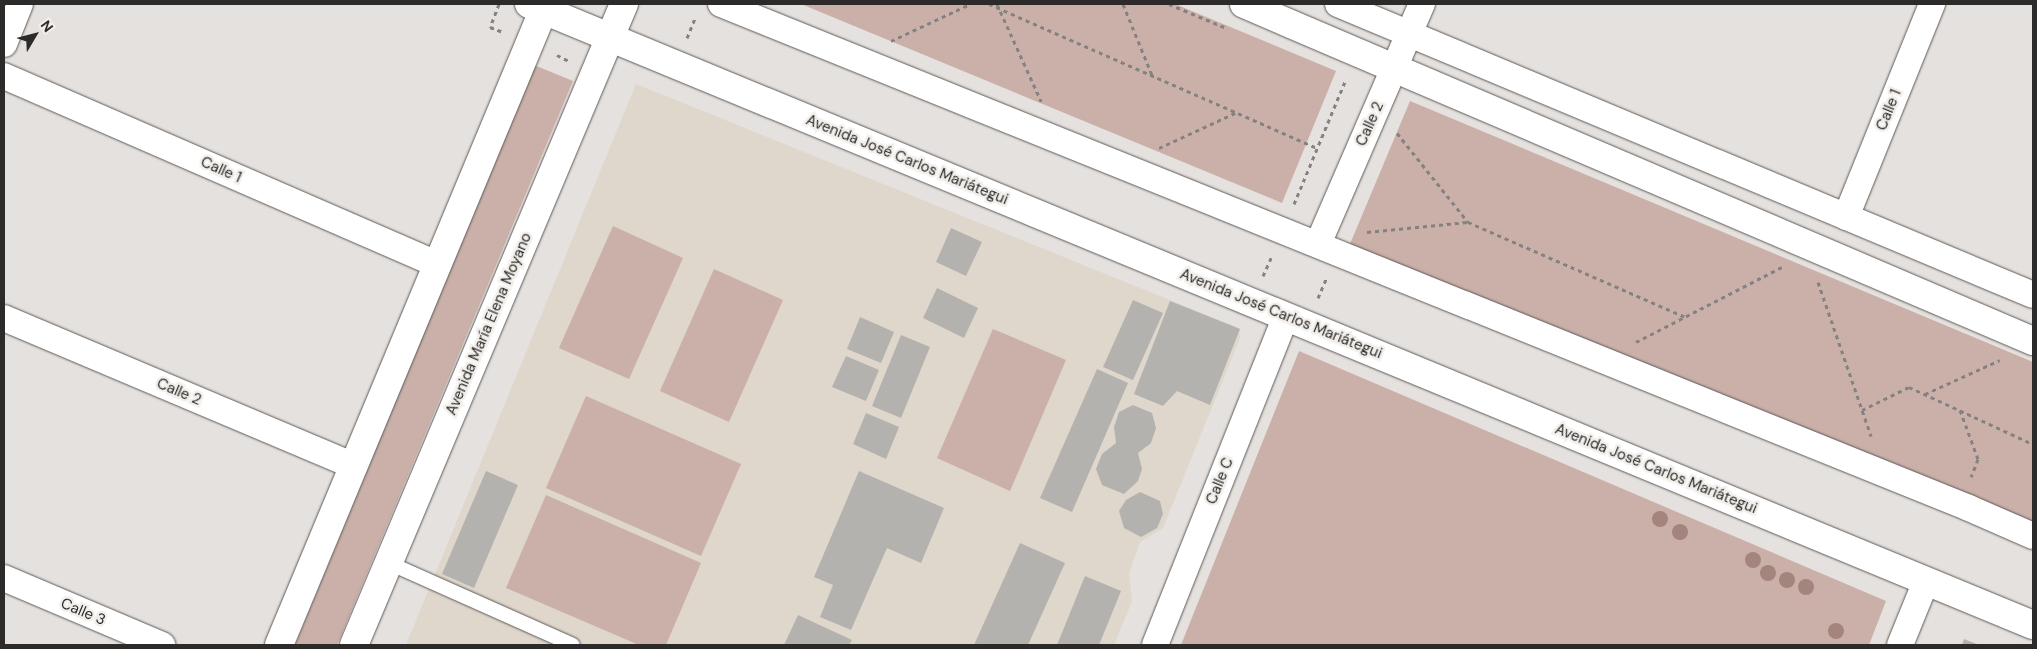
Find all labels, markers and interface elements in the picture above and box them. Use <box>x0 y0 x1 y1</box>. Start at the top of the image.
north arrow <box>10 10 60 60</box>
text: N <box>37 16 57 35</box>
street label: Calle 1 <box>1873 87 1905 133</box>
street label: Calle 2 <box>1352 99 1388 149</box>
street label: Avenida José Carlos Mariátegui <box>803 111 1011 209</box>
street label: Calle 1 <box>198 153 244 187</box>
street label: Avenida María Elena Moyano <box>442 230 536 418</box>
street label: Avenida José Carlos Mariátegui <box>1177 265 1385 363</box>
street label: Calle 2 <box>154 375 204 409</box>
street label: Avenida José Carlos Mariátegui <box>1552 420 1760 518</box>
street label: Calle C <box>1203 455 1237 507</box>
street label: Calle 3 <box>58 595 108 629</box>

